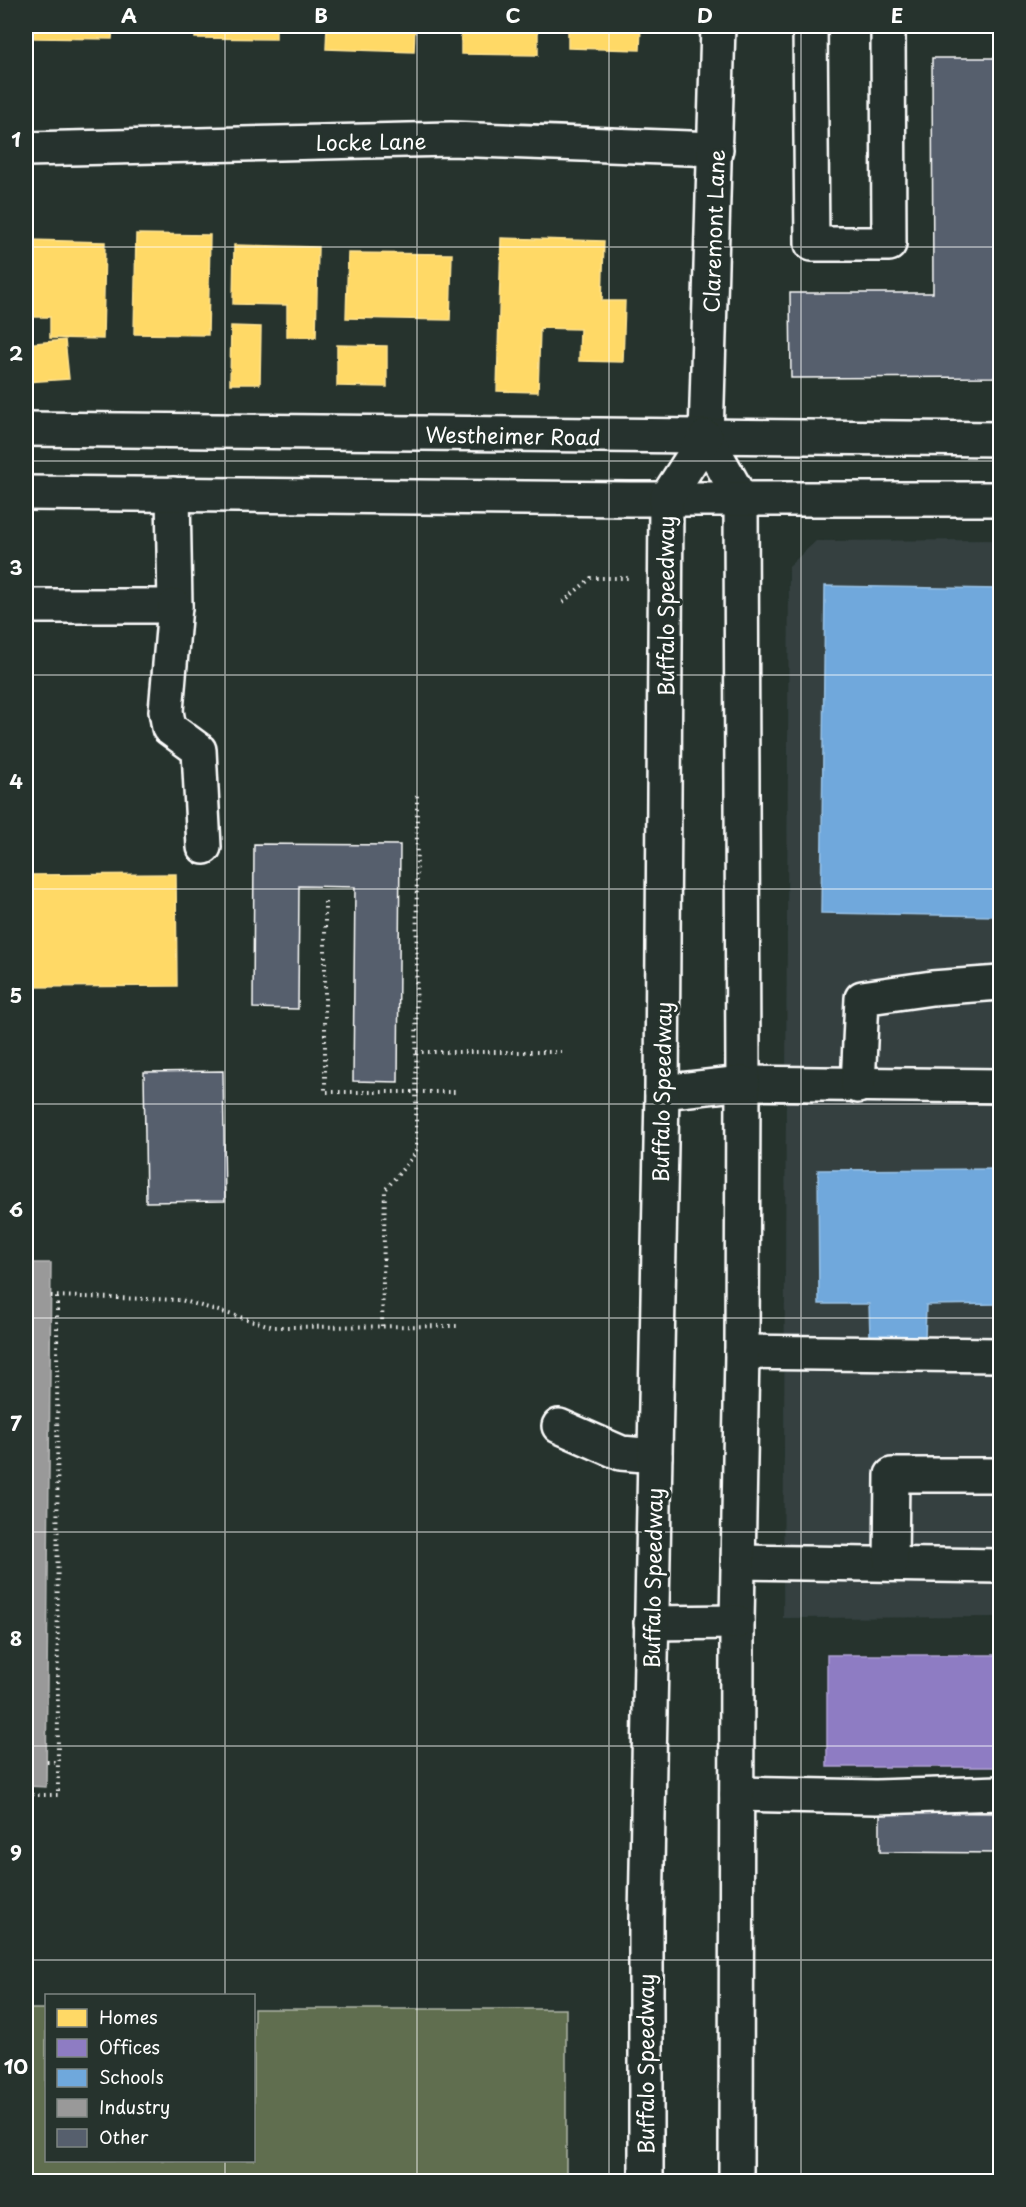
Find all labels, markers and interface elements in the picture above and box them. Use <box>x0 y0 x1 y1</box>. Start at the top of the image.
text: A <box>121 0 137 30</box>
text: B <box>314 0 328 30</box>
text: C <box>505 0 521 30</box>
text: D <box>697 0 713 30</box>
text: E <box>891 0 903 30</box>
text: 1 <box>11 124 21 154</box>
street label: Locke Lane <box>315 124 427 158</box>
street label: Claremont Lane <box>694 149 732 313</box>
text: 2 <box>9 338 23 368</box>
street label: Westheimer Road <box>425 417 601 453</box>
street label: Buffalo Speedway <box>649 516 681 696</box>
text: 3 <box>9 552 23 582</box>
text: 4 <box>9 766 23 796</box>
text: 5 <box>10 980 22 1010</box>
street label: Buffalo Speedway <box>643 1001 679 1183</box>
text: 6 <box>9 1194 23 1224</box>
text: 7 <box>10 1408 22 1438</box>
street label: Buffalo Speedway <box>634 1487 670 1669</box>
text: 8 <box>10 1623 22 1653</box>
text: 9 <box>10 1837 22 1867</box>
street label: Buffalo Speedway <box>629 1974 661 2154</box>
legend <box>45 1994 255 2162</box>
text: Homes <box>99 2003 157 2030</box>
text: Offices <box>99 2033 160 2060</box>
text: 10 <box>4 2051 28 2081</box>
text: Schools <box>99 2063 164 2090</box>
text: Industry <box>99 2093 170 2120</box>
text: Other <box>99 2123 149 2150</box>

